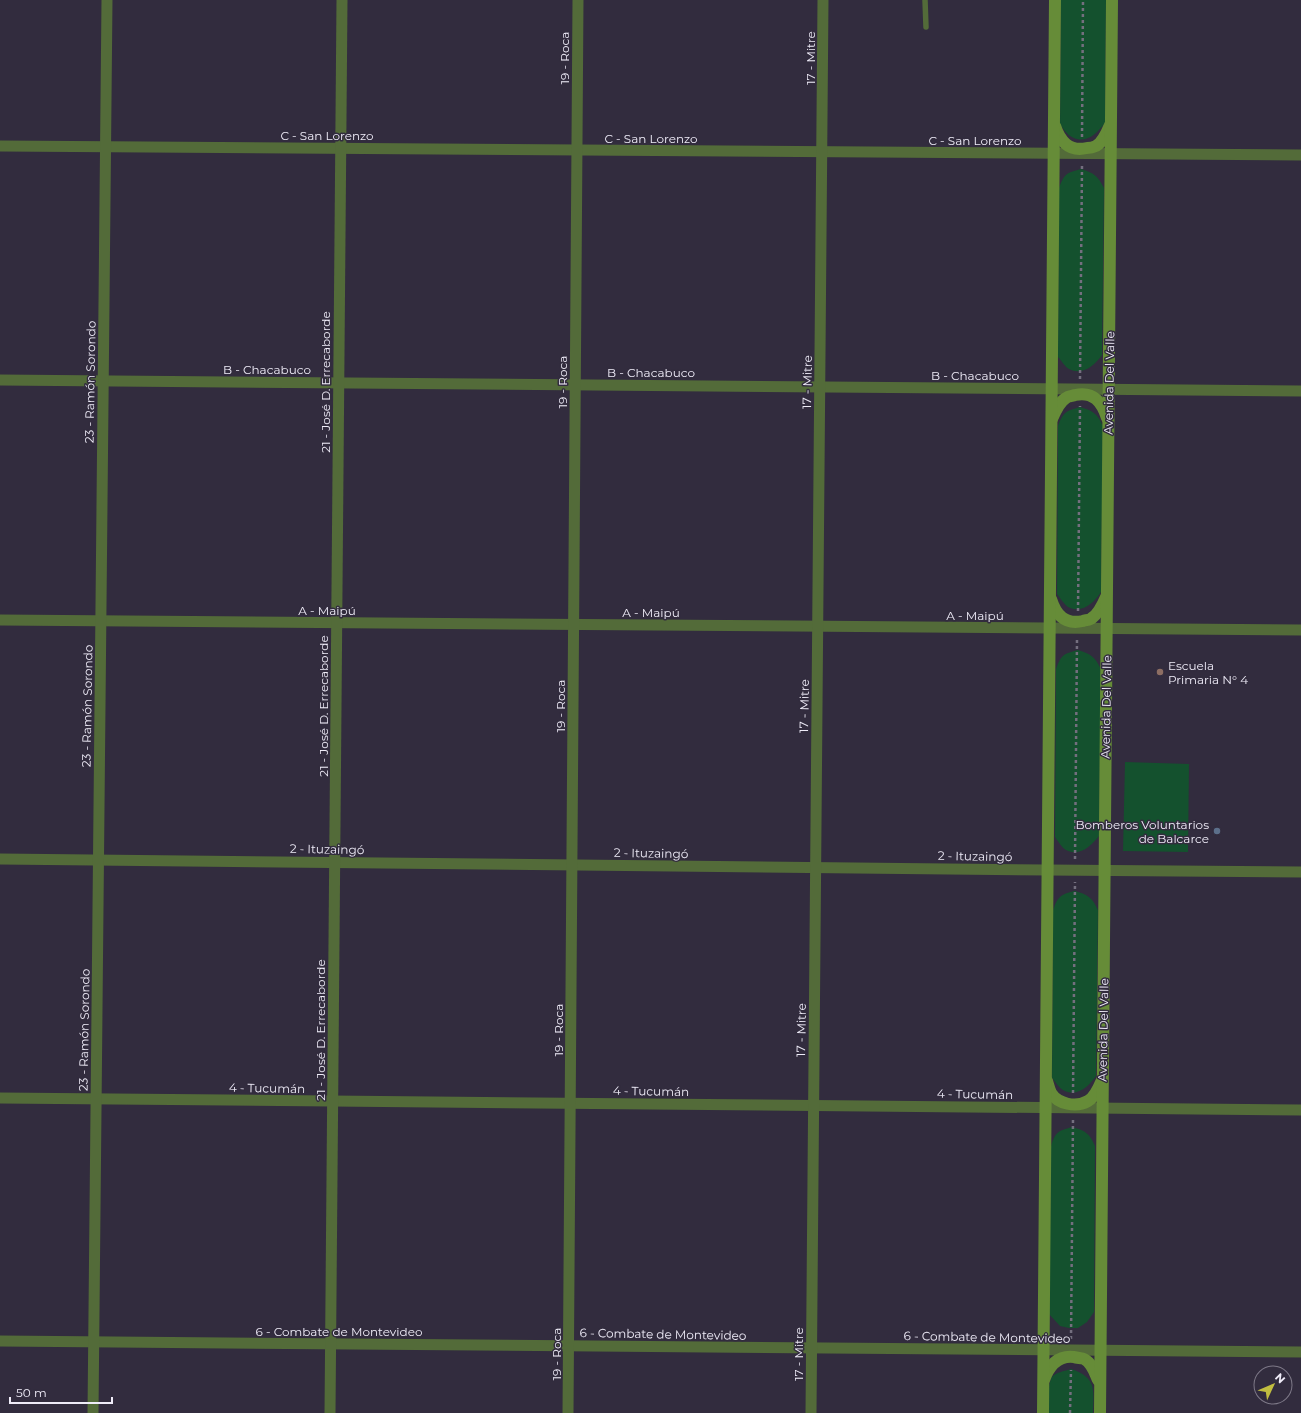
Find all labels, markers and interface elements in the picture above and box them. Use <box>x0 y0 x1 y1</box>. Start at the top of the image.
street label: 17 - Mitre <box>803 31 818 85</box>
street label: 19 - Roca <box>557 32 572 84</box>
street label: C - San Lorenzo <box>280 128 374 143</box>
street label: C - San Lorenzo <box>604 131 698 146</box>
street label: C - San Lorenzo <box>928 133 1022 148</box>
street label: 21 - José D. Errecaborde <box>318 311 333 453</box>
street label: 23 - Ramón Sorondo <box>81 321 99 443</box>
street label: Avenida Del Valle <box>1101 331 1117 435</box>
street label: 17 - Mitre <box>799 355 815 409</box>
street label: 19 - Roca <box>555 356 570 408</box>
street label: B - Chacabuco <box>223 362 311 377</box>
street label: B - Chacabuco <box>607 365 695 380</box>
street label: B - Chacabuco <box>931 368 1019 383</box>
street label: A - Maipú <box>298 603 356 618</box>
street label: A - Maipú <box>622 605 680 620</box>
street label: A - Maipú <box>946 608 1004 623</box>
street label: 21 - José D. Errecaborde <box>316 635 331 777</box>
street label: 23 - Ramón Sorondo <box>78 645 96 767</box>
street label: Avenida Del Valle <box>1098 655 1114 759</box>
place label: Escuela Primaria N° 4 <box>1168 658 1248 687</box>
marker: Escuela Primaria N° 4 <box>1155 667 1165 677</box>
street label: 17 - Mitre <box>796 679 812 733</box>
street label: 19 - Roca <box>553 680 568 732</box>
place label: Bomberos Voluntarios de Balcarce <box>1075 817 1209 846</box>
marker: Bomberos Voluntarios de Balcarce <box>1212 826 1222 836</box>
street label: 2 - Ituzaingó <box>290 841 364 857</box>
street label: 2 - Ituzaingó <box>614 845 688 861</box>
street label: 2 - Ituzaingó <box>938 848 1012 864</box>
street label: 21 - José D. Errecaborde <box>313 959 328 1101</box>
street label: 23 - Ramón Sorondo <box>75 969 93 1091</box>
street label: Avenida Del Valle <box>1095 978 1111 1082</box>
street label: 17 - Mitre <box>793 1003 809 1057</box>
street label: 19 - Roca <box>551 1004 566 1056</box>
street label: 4 - Tucumán <box>229 1080 305 1096</box>
street label: 4 - Tucumán <box>613 1083 689 1099</box>
street label: 4 - Tucumán <box>937 1086 1013 1102</box>
street label: 6 - Combate de Montevideo <box>256 1324 422 1339</box>
street label: 6 - Combate de Montevideo <box>579 1325 747 1343</box>
street label: 17 - Mitre <box>791 1327 806 1381</box>
street label: 19 - Roca <box>549 1328 564 1380</box>
street label: 6 - Combate de Montevideo <box>903 1328 1071 1346</box>
north arrow <box>1253 1365 1293 1405</box>
text: N <box>1272 1370 1288 1386</box>
scale bar <box>10 1379 112 1405</box>
text: 50 m <box>16 1385 47 1400</box>

